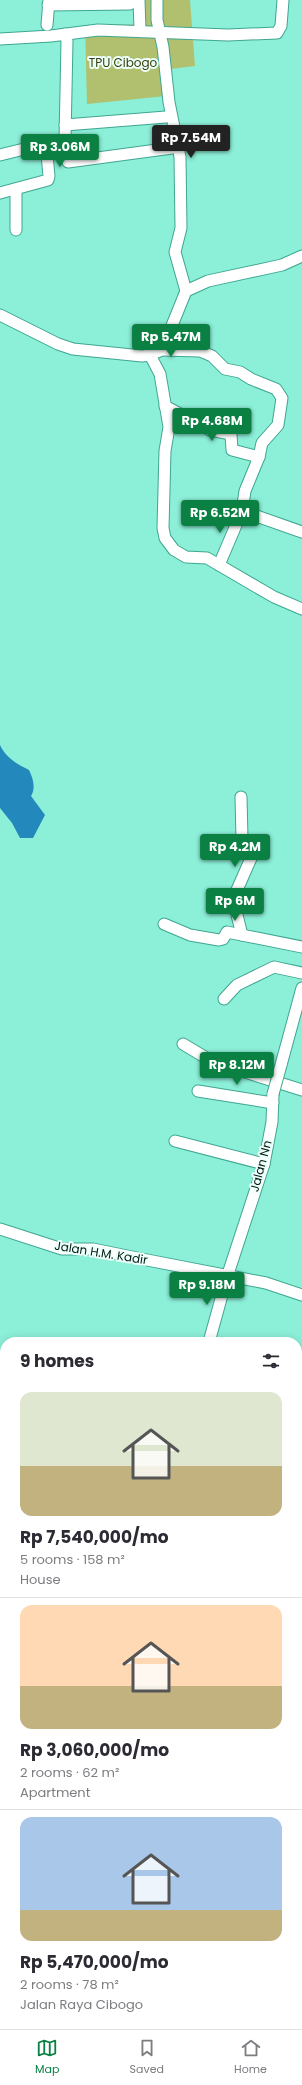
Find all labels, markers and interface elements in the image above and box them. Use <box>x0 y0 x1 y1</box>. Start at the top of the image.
park label: TPU Cibogo <box>89 54 158 71</box>
pin: Rp 7.54M <box>150 125 232 159</box>
text: Rp 7.54M <box>161 128 221 147</box>
pin: Rp 3.06M <box>19 134 101 168</box>
text: Rp 3.06M <box>30 137 90 156</box>
pin: Rp 5.47M <box>130 324 212 358</box>
text: Rp 5.47M <box>141 327 201 346</box>
pin: Rp 4.68M <box>171 408 253 442</box>
text: Rp 4.68M <box>181 411 243 430</box>
pin: Rp 6.52M <box>179 500 261 534</box>
text: Rp 6.52M <box>190 503 250 522</box>
pin: Rp 4.2M <box>198 834 272 868</box>
text: Rp 4.2M <box>209 837 261 856</box>
pin: Rp 6M <box>207 888 263 922</box>
text: Rp 6M <box>215 891 255 910</box>
pin: Rp 8.12M <box>196 1052 278 1086</box>
text: Rp 8.12M <box>209 1055 265 1074</box>
street label: Jalan Nn <box>246 1138 276 1193</box>
street label: Jalan H.M. Kadir <box>53 1237 149 1268</box>
pin: Rp 9.18M <box>166 1272 248 1306</box>
text: Rp 9.18M <box>179 1275 235 1294</box>
text: 9 homes <box>20 1349 94 1373</box>
icon: filters <box>260 1350 282 1372</box>
icon: home <box>115 1418 187 1490</box>
text: Rp 7,540,000/mo <box>20 1525 169 1549</box>
text: 5 rooms · 158 m² <box>20 1550 125 1569</box>
text: House <box>20 1570 60 1589</box>
icon: home <box>115 1631 187 1703</box>
text: Rp 3,060,000/mo <box>20 1738 169 1762</box>
text: 2 rooms · 62 m² <box>20 1763 119 1782</box>
text: Apartment <box>20 1783 90 1802</box>
icon: home <box>115 1843 187 1915</box>
text: Rp 5,470,000/mo <box>20 1950 169 1974</box>
text: 2 rooms · 78 m² <box>20 1975 119 1994</box>
text: Jalan Raya Cibogo <box>20 1995 143 2014</box>
tab: Map <box>35 2037 59 2078</box>
tab: Saved <box>130 2037 164 2078</box>
tab: Home <box>234 2037 267 2078</box>

